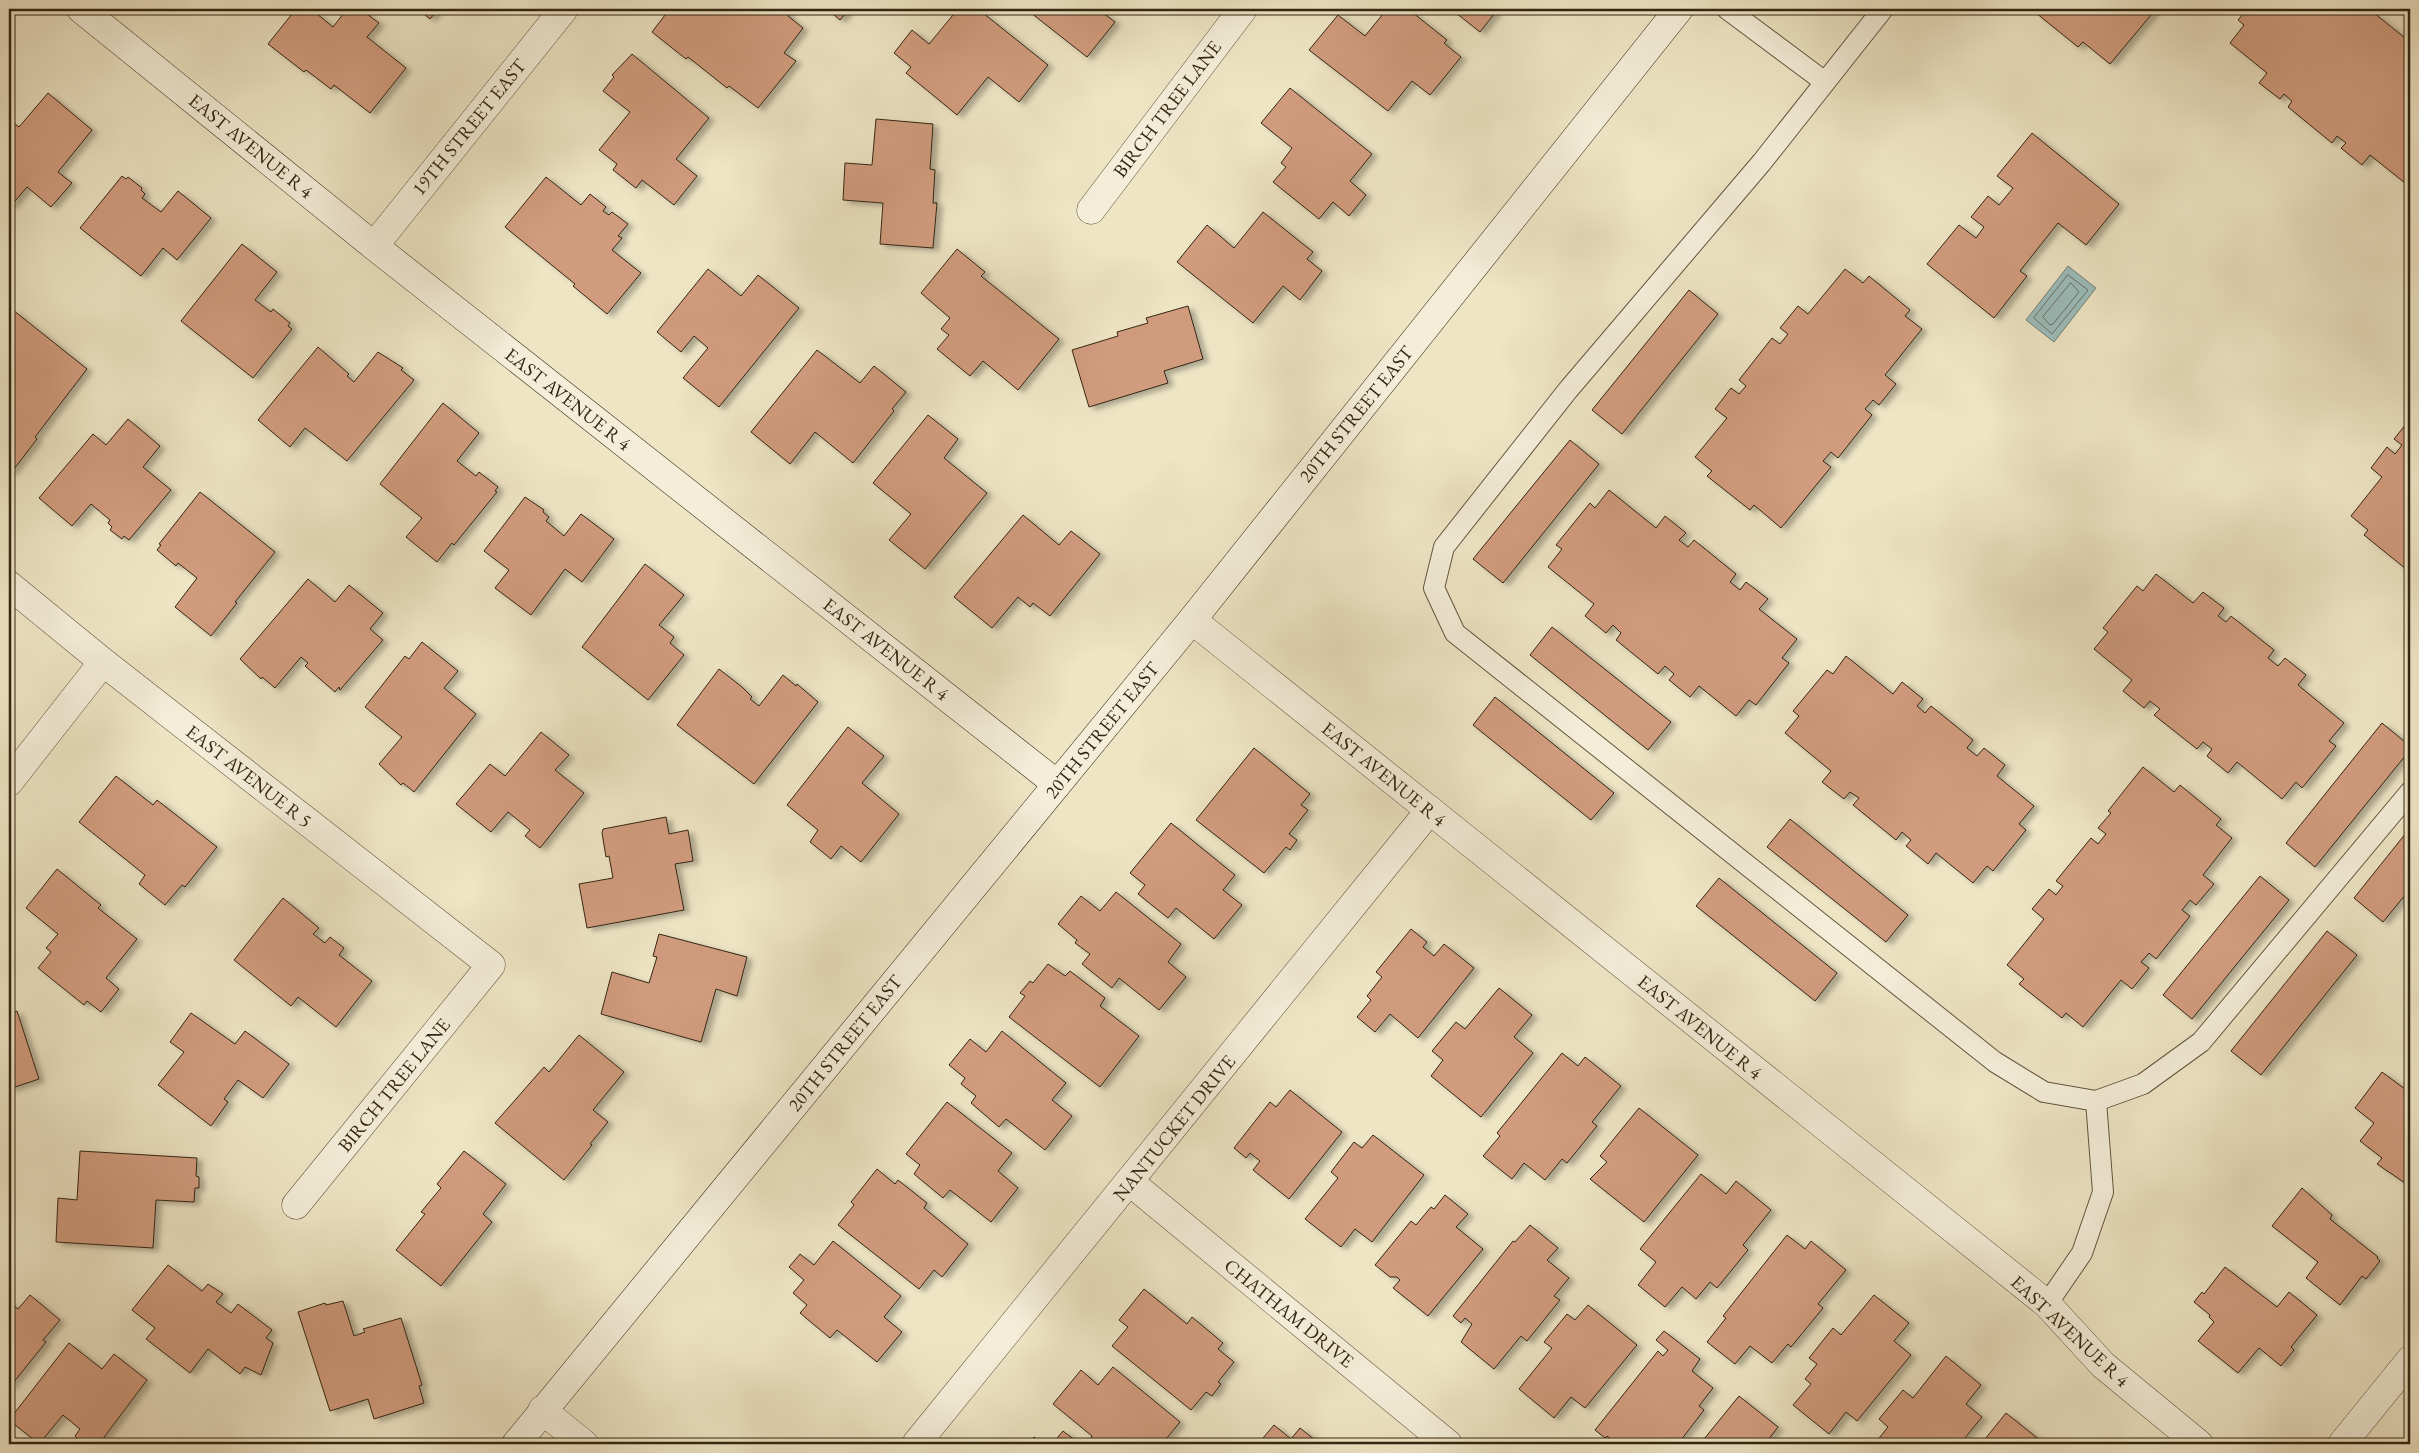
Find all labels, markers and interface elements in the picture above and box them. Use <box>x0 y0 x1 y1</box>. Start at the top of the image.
street label: BIRCH TREE LANE <box>1107 35 1227 183</box>
street label: 19TH STREET EAST <box>406 53 532 200</box>
street label: EAST AVENUE R 4 <box>184 88 319 204</box>
street label: 20TH STREET EAST <box>1293 340 1419 487</box>
street label: EAST AVENUE R 4 <box>500 342 637 457</box>
street label: EAST AVENUE R 4 <box>818 592 955 707</box>
street label: 20TH STREET EAST <box>1039 656 1165 803</box>
street label: EAST AVENUE R 4 <box>1317 716 1452 832</box>
street label: EAST AVENUE R 5 <box>181 719 317 833</box>
street label: 20TH STREET EAST <box>782 969 908 1116</box>
street label: EAST AVENUE R 4 <box>1633 969 1768 1085</box>
street label: BIRCH TREE LANE <box>332 1013 456 1157</box>
street label: NANTUCKET DRIVE <box>1107 1049 1241 1206</box>
street label: CHATHAM DRIVE <box>1219 1253 1359 1373</box>
street label: EAST AVENUE R 4 <box>2005 1270 2135 1393</box>

